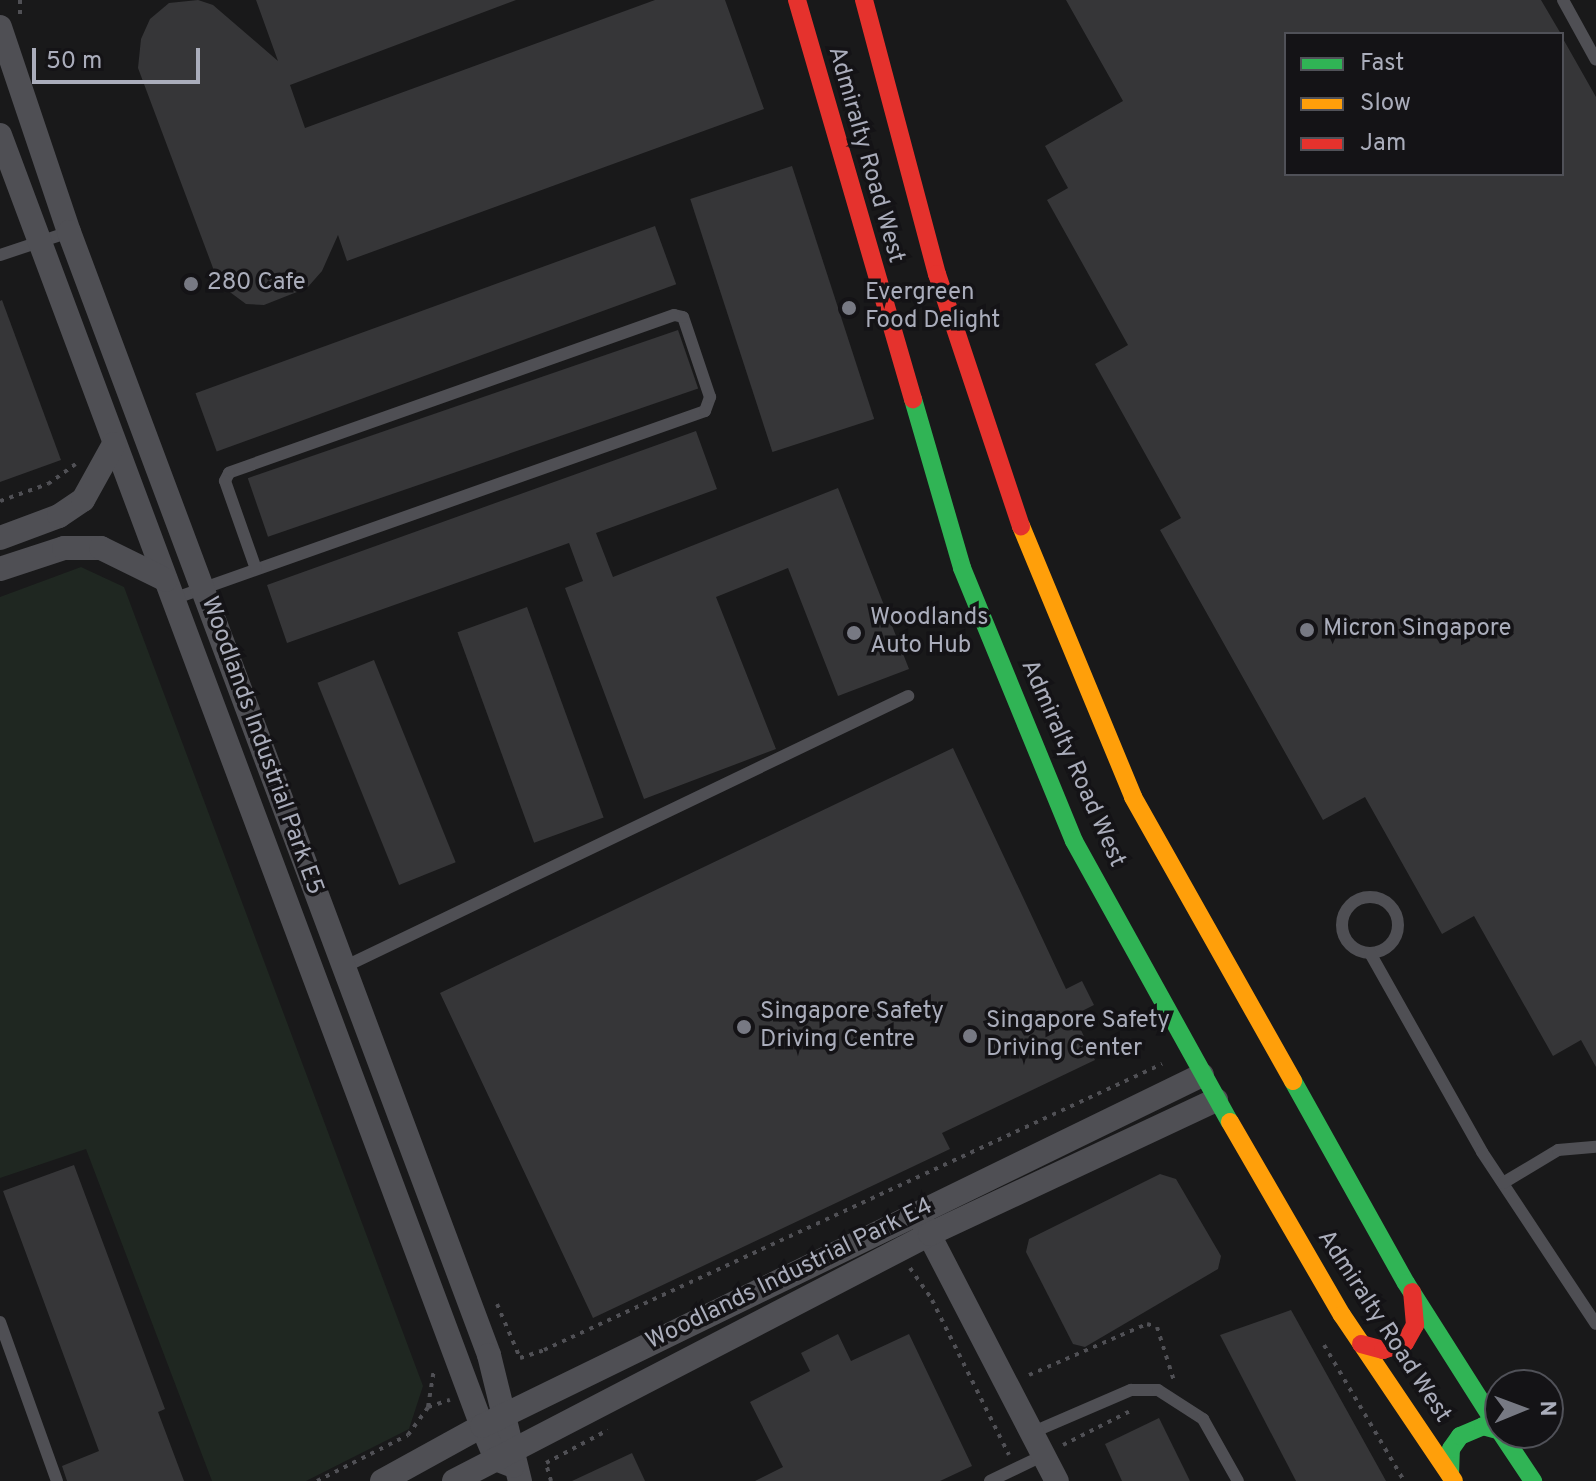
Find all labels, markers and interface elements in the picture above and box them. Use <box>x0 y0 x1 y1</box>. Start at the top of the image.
scale bar <box>36 32 204 82</box>
legend <box>1284 32 1564 176</box>
street label: Admiralty Road West <box>820 43 910 267</box>
text: 50 m <box>46 47 102 77</box>
text: Fast <box>1360 49 1404 79</box>
text: Slow <box>1360 89 1411 119</box>
text: Jam <box>1360 129 1406 159</box>
place label: 280 Cafe <box>207 270 306 298</box>
marker: 280 Cafe <box>182 275 200 293</box>
place label: Evergreen Food Delight <box>865 280 1000 336</box>
marker: Evergreen Food Delight <box>840 299 858 317</box>
street label: Woodlands Industrial Park E5 <box>194 593 328 899</box>
place label: Woodlands Auto Hub <box>870 605 989 661</box>
place label: Micron Singapore <box>1323 616 1511 644</box>
marker: Micron Singapore <box>1298 621 1316 639</box>
marker: Woodlands Auto Hub <box>845 624 863 642</box>
street label: Admiralty Road West <box>1013 656 1131 872</box>
place label: Singapore Safety Driving Centre <box>760 999 944 1055</box>
place label: Singapore Safety Driving Center <box>986 1008 1170 1064</box>
marker: Singapore Safety Driving Centre <box>735 1018 753 1036</box>
marker: Singapore Safety Driving Center <box>961 1027 979 1045</box>
street label: Woodlands Industrial Park E4 <box>642 1193 938 1357</box>
street label: Admiralty Road West <box>1310 1225 1456 1429</box>
north arrow <box>1484 1369 1564 1449</box>
text: N <box>1533 1400 1560 1417</box>

